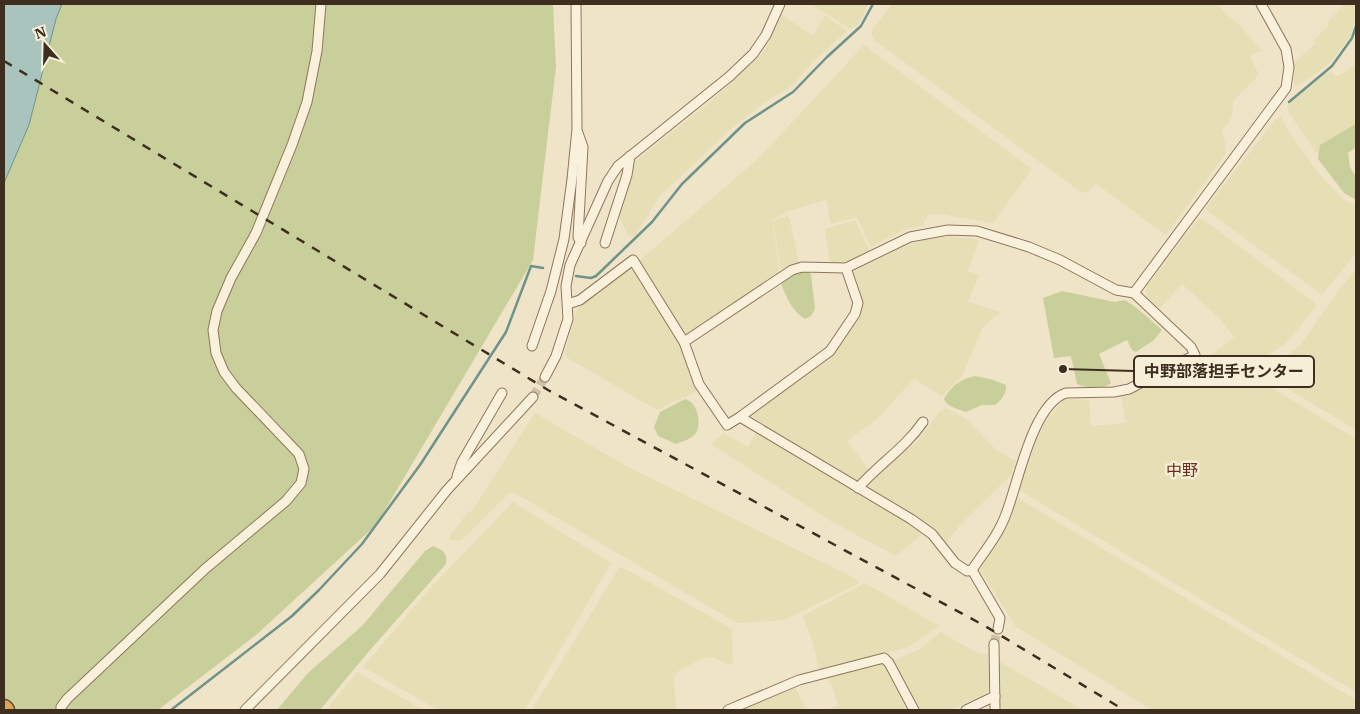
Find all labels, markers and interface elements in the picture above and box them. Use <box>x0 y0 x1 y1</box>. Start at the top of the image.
north arrow <box>20 20 70 70</box>
text: N <box>32 22 49 43</box>
callout: 中野部落担手センター <box>1134 356 1314 387</box>
text: 中野部落担手センター <box>1144 361 1304 381</box>
district label: 中野 <box>1166 460 1198 480</box>

